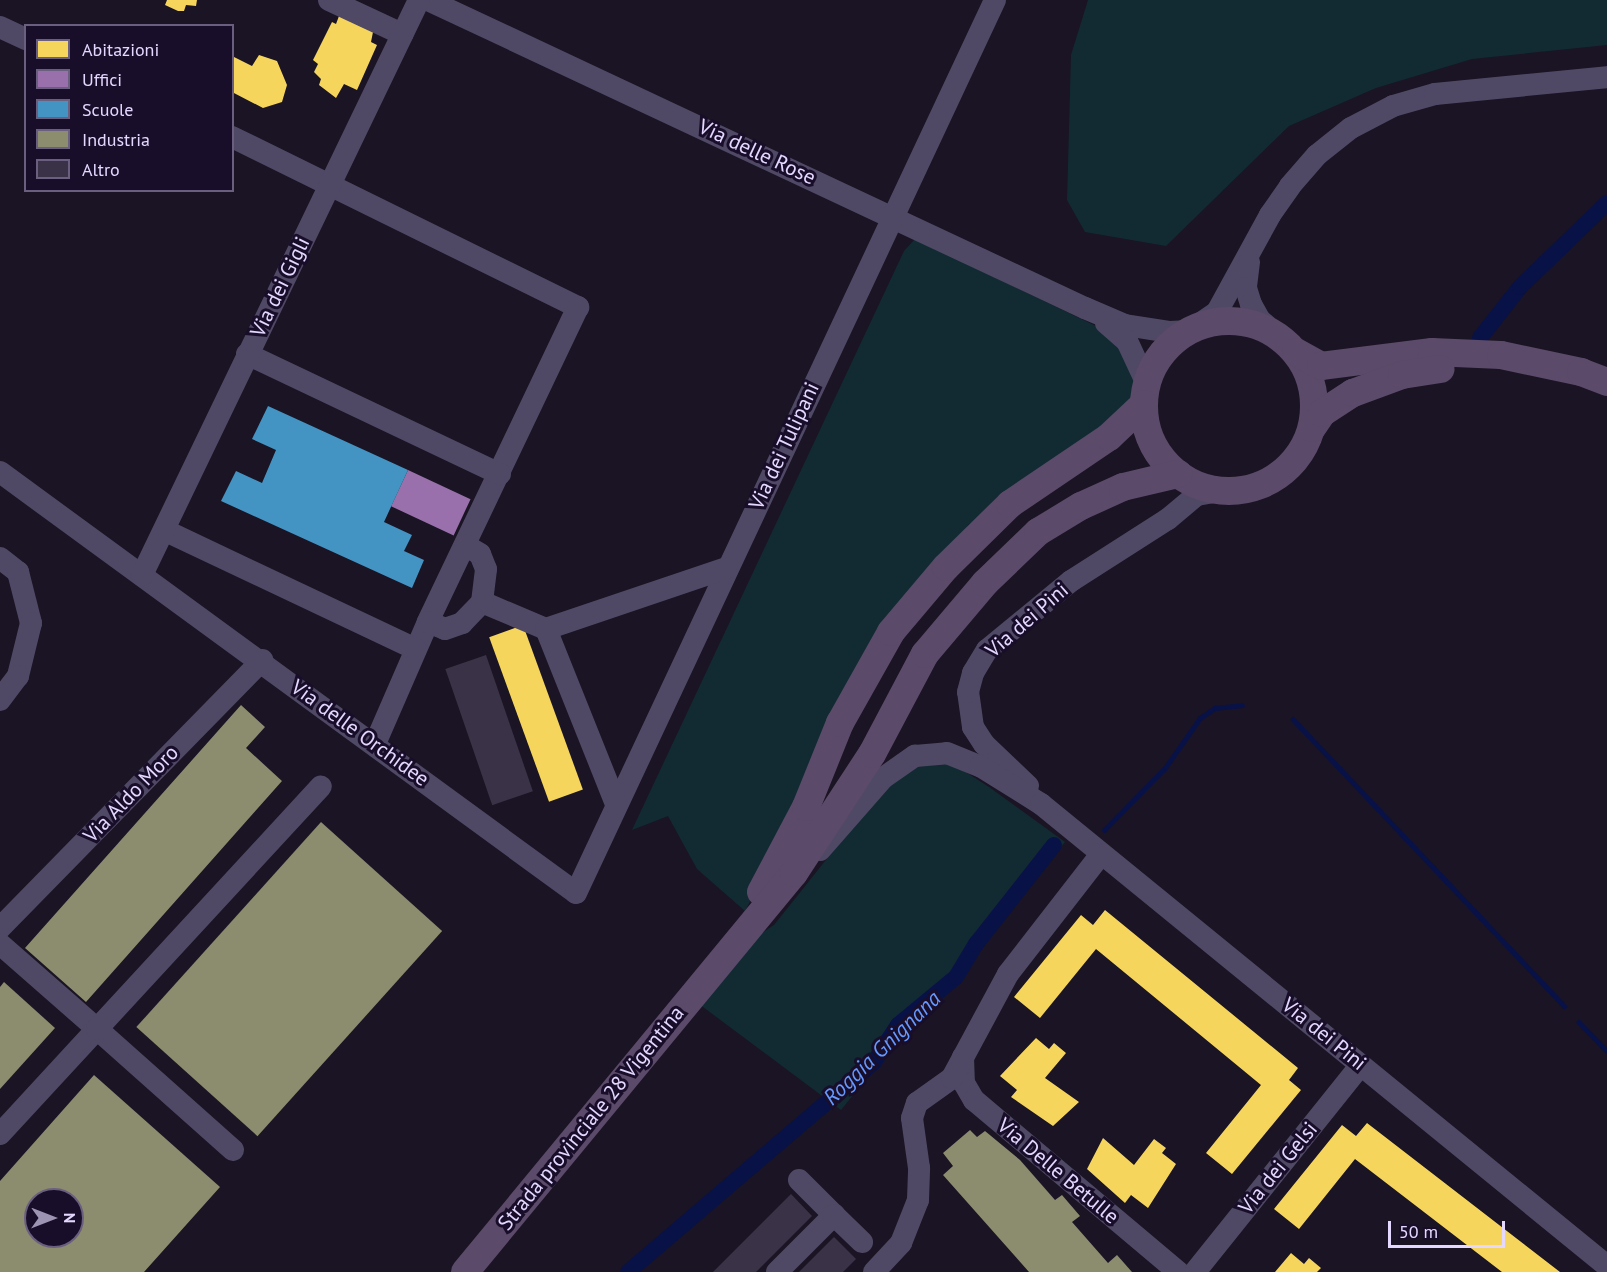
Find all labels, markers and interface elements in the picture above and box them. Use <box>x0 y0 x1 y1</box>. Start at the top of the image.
legend <box>24 24 234 192</box>
text: Abitazioni <box>82 38 159 61</box>
text: Uffici <box>82 68 122 91</box>
text: Scuole <box>82 98 133 121</box>
street label: Via delle Rose <box>694 114 820 190</box>
text: Industria <box>82 128 150 151</box>
text: Altro <box>82 158 120 181</box>
street label: Via dei Gigli <box>245 233 315 341</box>
street label: Via dei Tulipani <box>743 378 825 514</box>
street label: Via dei Pini <box>981 577 1073 663</box>
street label: Via delle Orchidee <box>286 674 434 792</box>
street label: Via Aldo Moro <box>78 740 184 848</box>
water label: Roggia Gnignana <box>818 986 946 1110</box>
street label: Via dei Pini <box>1277 992 1371 1076</box>
street label: Strada provinciale 28 Vigentina <box>492 1001 690 1235</box>
street label: Via Delle Betulle <box>992 1113 1124 1229</box>
street label: Via dei Gelsi <box>1233 1117 1323 1219</box>
north arrow <box>24 1188 84 1248</box>
scale bar <box>1391 1209 1508 1247</box>
text: N <box>60 1213 80 1223</box>
text: 50 m <box>1399 1220 1438 1243</box>

